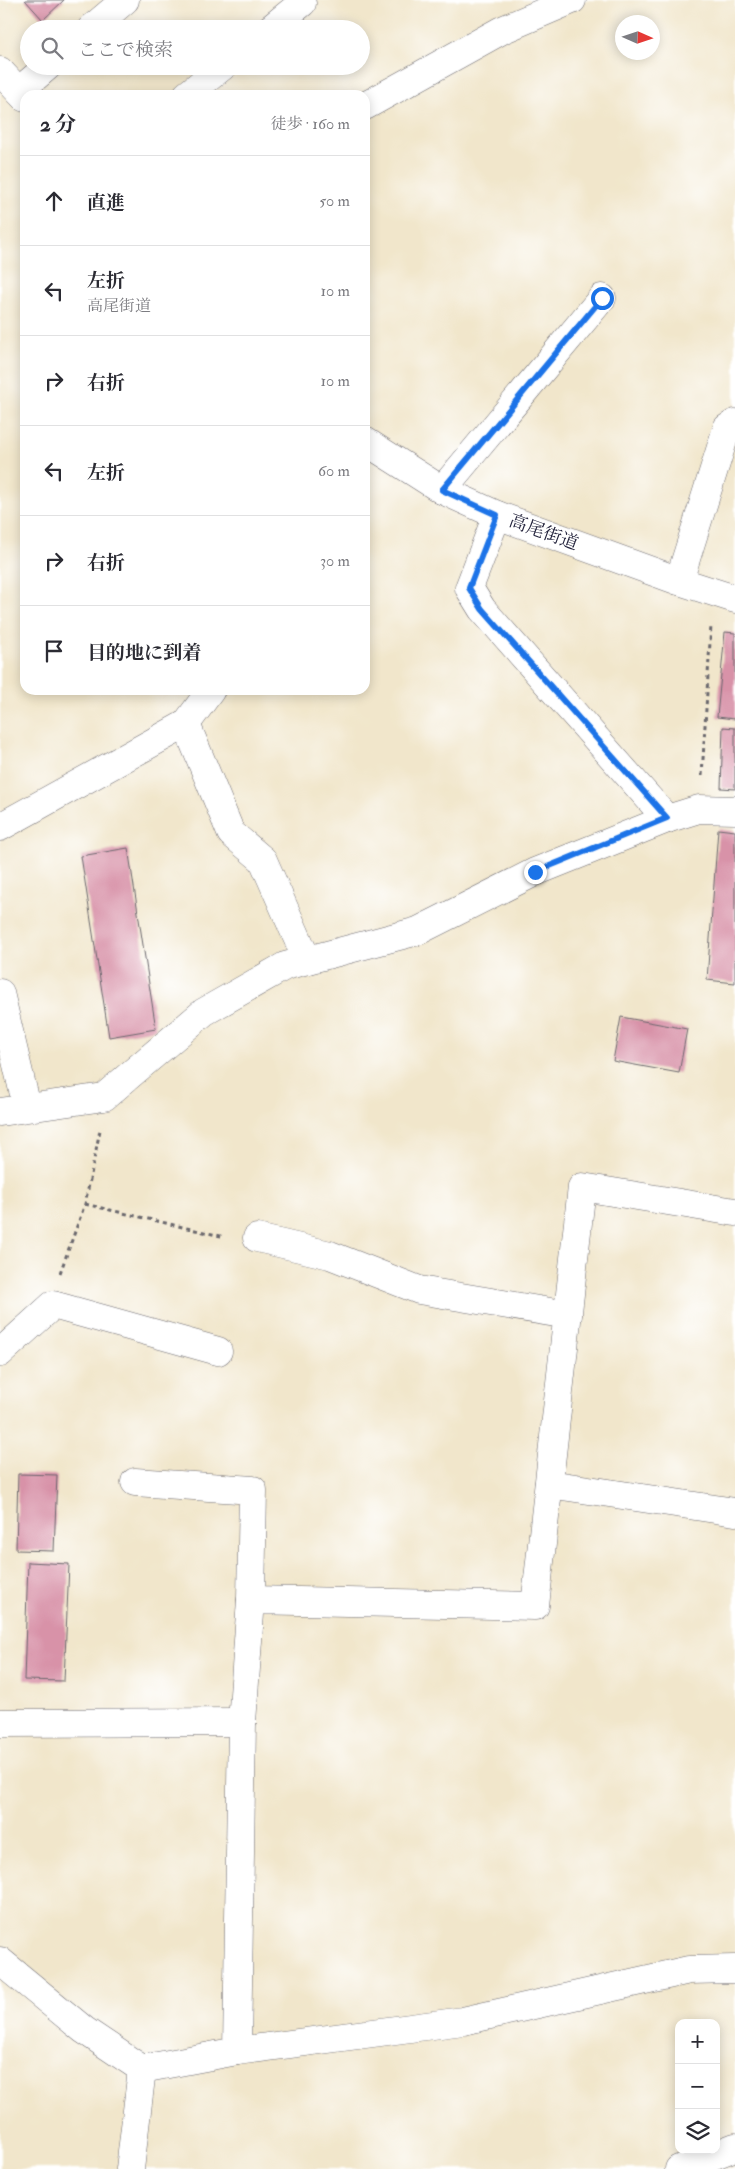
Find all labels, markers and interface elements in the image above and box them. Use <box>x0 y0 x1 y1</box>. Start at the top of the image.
north arrow <box>615 15 660 60</box>
search box <box>20 20 370 75</box>
icon: search <box>38 34 66 62</box>
text: ここで検索 <box>78 38 173 62</box>
text: 2 分 <box>40 111 76 138</box>
text: 徒歩 · 160 m <box>270 114 350 134</box>
icon: ahead <box>40 187 68 215</box>
text: 直進 <box>87 191 125 215</box>
text: 50 m <box>319 191 350 211</box>
text: 左折 <box>87 269 125 293</box>
icon: left <box>40 277 68 305</box>
text: 10 m <box>320 281 350 301</box>
route start <box>591 287 614 310</box>
text: 高尾街道 <box>87 296 151 316</box>
icon: right <box>40 367 68 395</box>
text: 右折 <box>87 371 125 395</box>
text: 10 m <box>320 371 350 391</box>
icon: left <box>40 457 68 485</box>
text: 左折 <box>87 461 125 485</box>
text: 60 m <box>318 461 350 481</box>
street label: 高尾街道 <box>506 509 582 556</box>
icon: right <box>40 547 68 575</box>
text: 右折 <box>87 551 125 575</box>
text: 30 m <box>320 551 350 571</box>
icon: arrive <box>40 637 68 665</box>
text: 目的地に到着 <box>87 641 201 665</box>
route end <box>524 861 547 884</box>
map controls <box>675 2019 720 2154</box>
button: + <box>675 2019 720 2064</box>
button: − <box>675 2064 720 2109</box>
button: layers <box>675 2109 720 2154</box>

